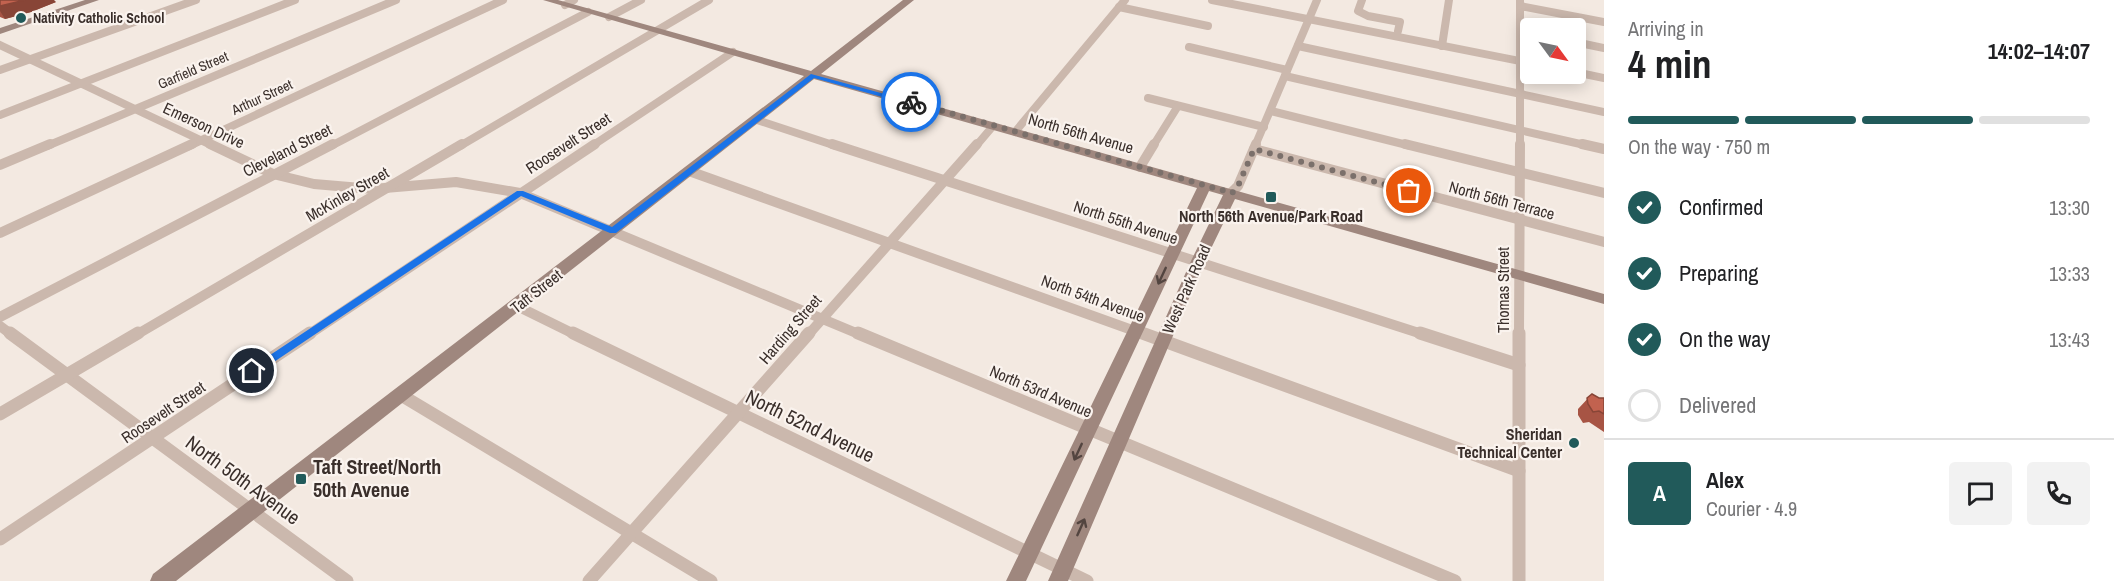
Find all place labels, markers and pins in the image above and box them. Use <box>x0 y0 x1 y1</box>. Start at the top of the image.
place label: Nativity Catholic School <box>33 9 164 27</box>
marker: Nativity Catholic School <box>14 11 28 25</box>
pin <box>1383 165 1434 216</box>
marker: North 56th Avenue/Park Road <box>1264 190 1278 204</box>
place label: North 56th Avenue/Park Road <box>1179 205 1363 227</box>
pin <box>226 345 277 396</box>
place label: Sheridan Technical Center <box>1457 423 1563 463</box>
marker: Sheridan Technical Center <box>1567 436 1581 450</box>
place label: Taft Street/North 50th Avenue <box>313 453 441 503</box>
marker: Taft Street/North 50th Avenue <box>294 472 308 486</box>

